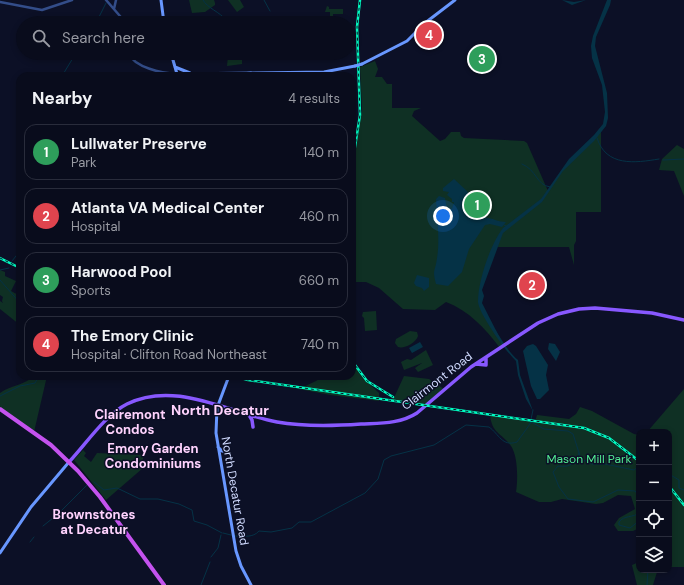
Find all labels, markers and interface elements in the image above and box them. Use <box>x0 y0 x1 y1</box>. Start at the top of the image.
search box <box>16 16 356 60</box>
pin: 4 <box>416 20 442 50</box>
icon: search <box>30 27 52 49</box>
text: Search here <box>62 28 145 48</box>
pin: 3 <box>469 44 495 74</box>
text: Nearby <box>32 87 92 109</box>
text: 4 results <box>288 90 340 107</box>
text: Lullwater Preserve <box>71 134 207 154</box>
text: 1 <box>44 144 48 161</box>
text: 140 m <box>303 144 339 161</box>
text: Park <box>71 154 97 171</box>
pin: 1 <box>464 190 490 220</box>
text: Atlanta VA Medical Center <box>71 198 264 218</box>
your location <box>433 206 453 226</box>
text: 2 <box>42 208 50 225</box>
text: 460 m <box>299 208 339 225</box>
text: Hospital <box>71 218 120 235</box>
text: Harwood Pool <box>71 262 171 282</box>
pin: 2 <box>519 270 545 300</box>
text: 3 <box>42 272 50 289</box>
text: 660 m <box>299 272 339 289</box>
text: Sports <box>71 282 111 299</box>
text: The Emory Clinic <box>71 326 194 346</box>
text: 4 <box>42 336 50 353</box>
text: 740 m <box>301 336 339 353</box>
text: Hospital · Clifton Road Northeast <box>71 346 267 363</box>
street label: Clairmont Road <box>398 348 476 414</box>
district label: North Decatur <box>171 401 269 419</box>
district label: Clairemont Condos <box>94 406 166 438</box>
map controls <box>636 429 672 573</box>
button: + <box>636 429 672 465</box>
street label: North Decatur Road <box>218 435 252 547</box>
district label: Emory Garden Condominiums <box>105 440 201 472</box>
park label: Mason Mill Park <box>546 451 632 467</box>
button: − <box>636 465 672 501</box>
button: locate <box>636 501 672 537</box>
district label: Brownstones at Decatur <box>53 506 135 538</box>
button: layers <box>636 537 672 573</box>

